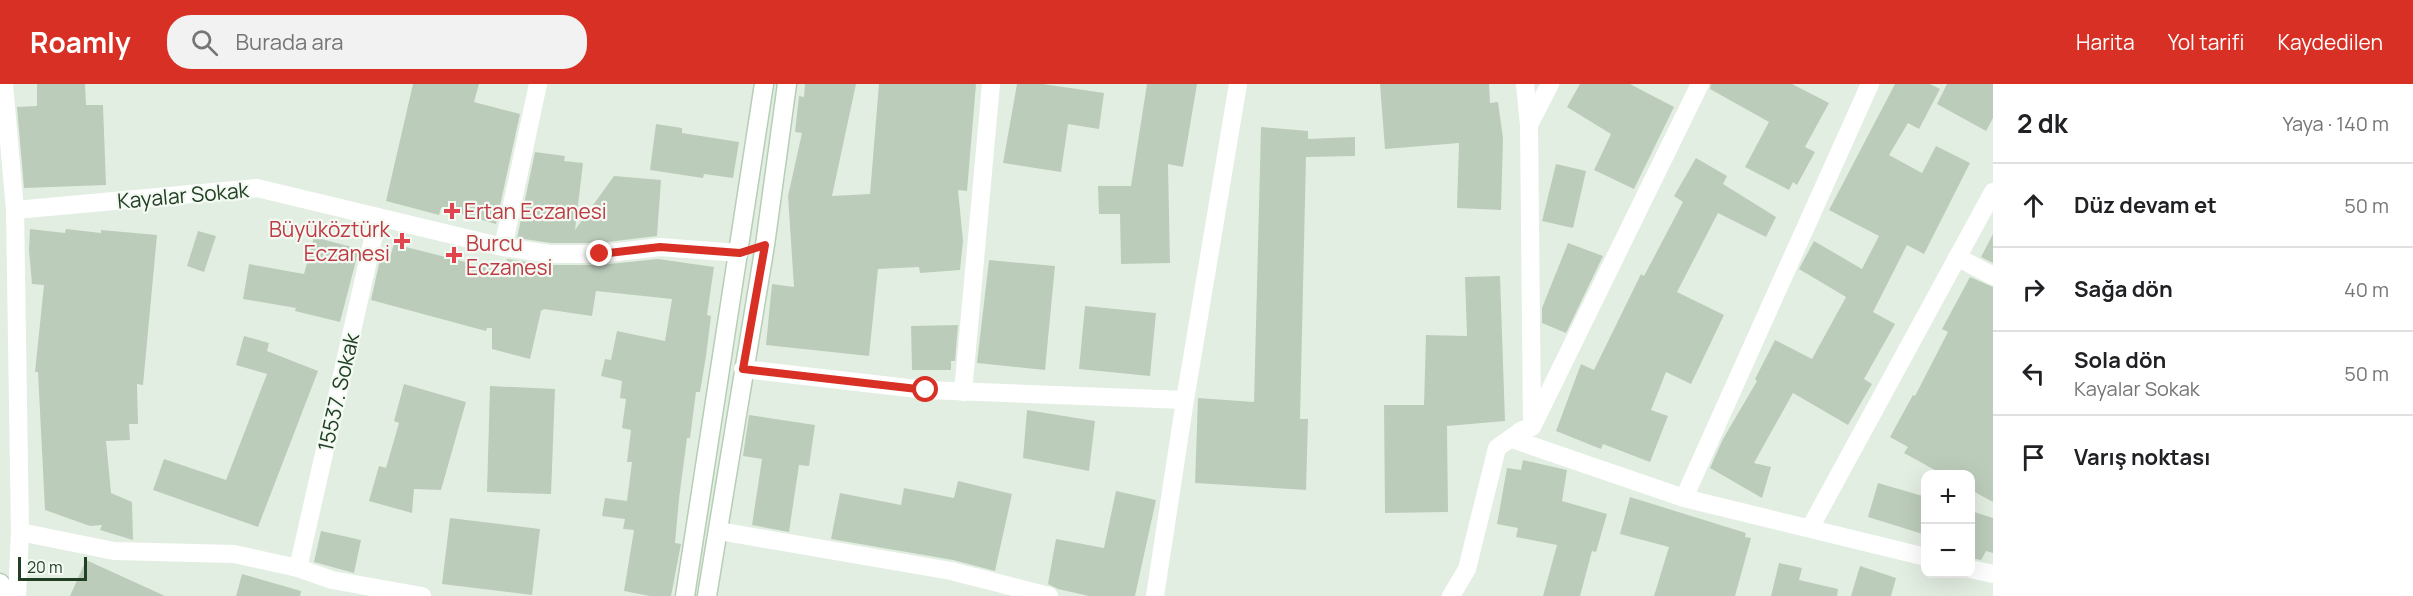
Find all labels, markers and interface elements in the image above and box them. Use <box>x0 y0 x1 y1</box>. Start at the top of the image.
search box <box>167 15 587 69</box>
text: Roamly <box>30 23 131 61</box>
icon: search <box>188 26 221 59</box>
text: Burada ara <box>236 27 343 57</box>
text: Harita <box>2076 28 2135 56</box>
text: Yol tarifi <box>2168 28 2244 56</box>
text: Kaydedilen <box>2277 28 2383 56</box>
text: 2 dk <box>2017 105 2068 141</box>
text: Yaya · 140 m <box>2282 110 2389 137</box>
street label: Kayalar Sokak <box>116 175 251 215</box>
icon: ahead <box>2017 189 2050 222</box>
text: Düz devam et <box>2074 190 2217 220</box>
text: 50 m <box>2344 192 2389 219</box>
place label: Ertan Eczanesi <box>464 197 607 225</box>
marker: Ertan Eczanesi <box>445 204 459 218</box>
place label: Büyüköztürk Eczanesi <box>269 215 391 267</box>
place label: Burcu Eczanesi <box>466 229 552 281</box>
marker: Büyüköztürk Eczanesi <box>395 234 409 248</box>
route end <box>586 240 612 266</box>
marker: Burcu Eczanesi <box>447 248 461 262</box>
icon: right <box>2017 273 2050 306</box>
text: Sağa dön <box>2074 274 2173 304</box>
text: 40 m <box>2344 276 2389 303</box>
street label: 15537. Sokak <box>311 330 365 454</box>
text: Sola dön <box>2074 345 2166 375</box>
icon: left <box>2017 357 2050 390</box>
text: 50 m <box>2344 360 2389 387</box>
text: Kayalar Sokak <box>2074 375 2200 402</box>
route start <box>912 376 938 402</box>
icon: arrive <box>2017 441 2050 474</box>
text: Varış noktası <box>2074 442 2210 472</box>
map controls <box>1921 470 1975 578</box>
button: + <box>1921 470 1975 524</box>
button: − <box>1921 524 1975 578</box>
scale bar <box>18 554 87 582</box>
text: 20 m <box>27 556 63 578</box>

